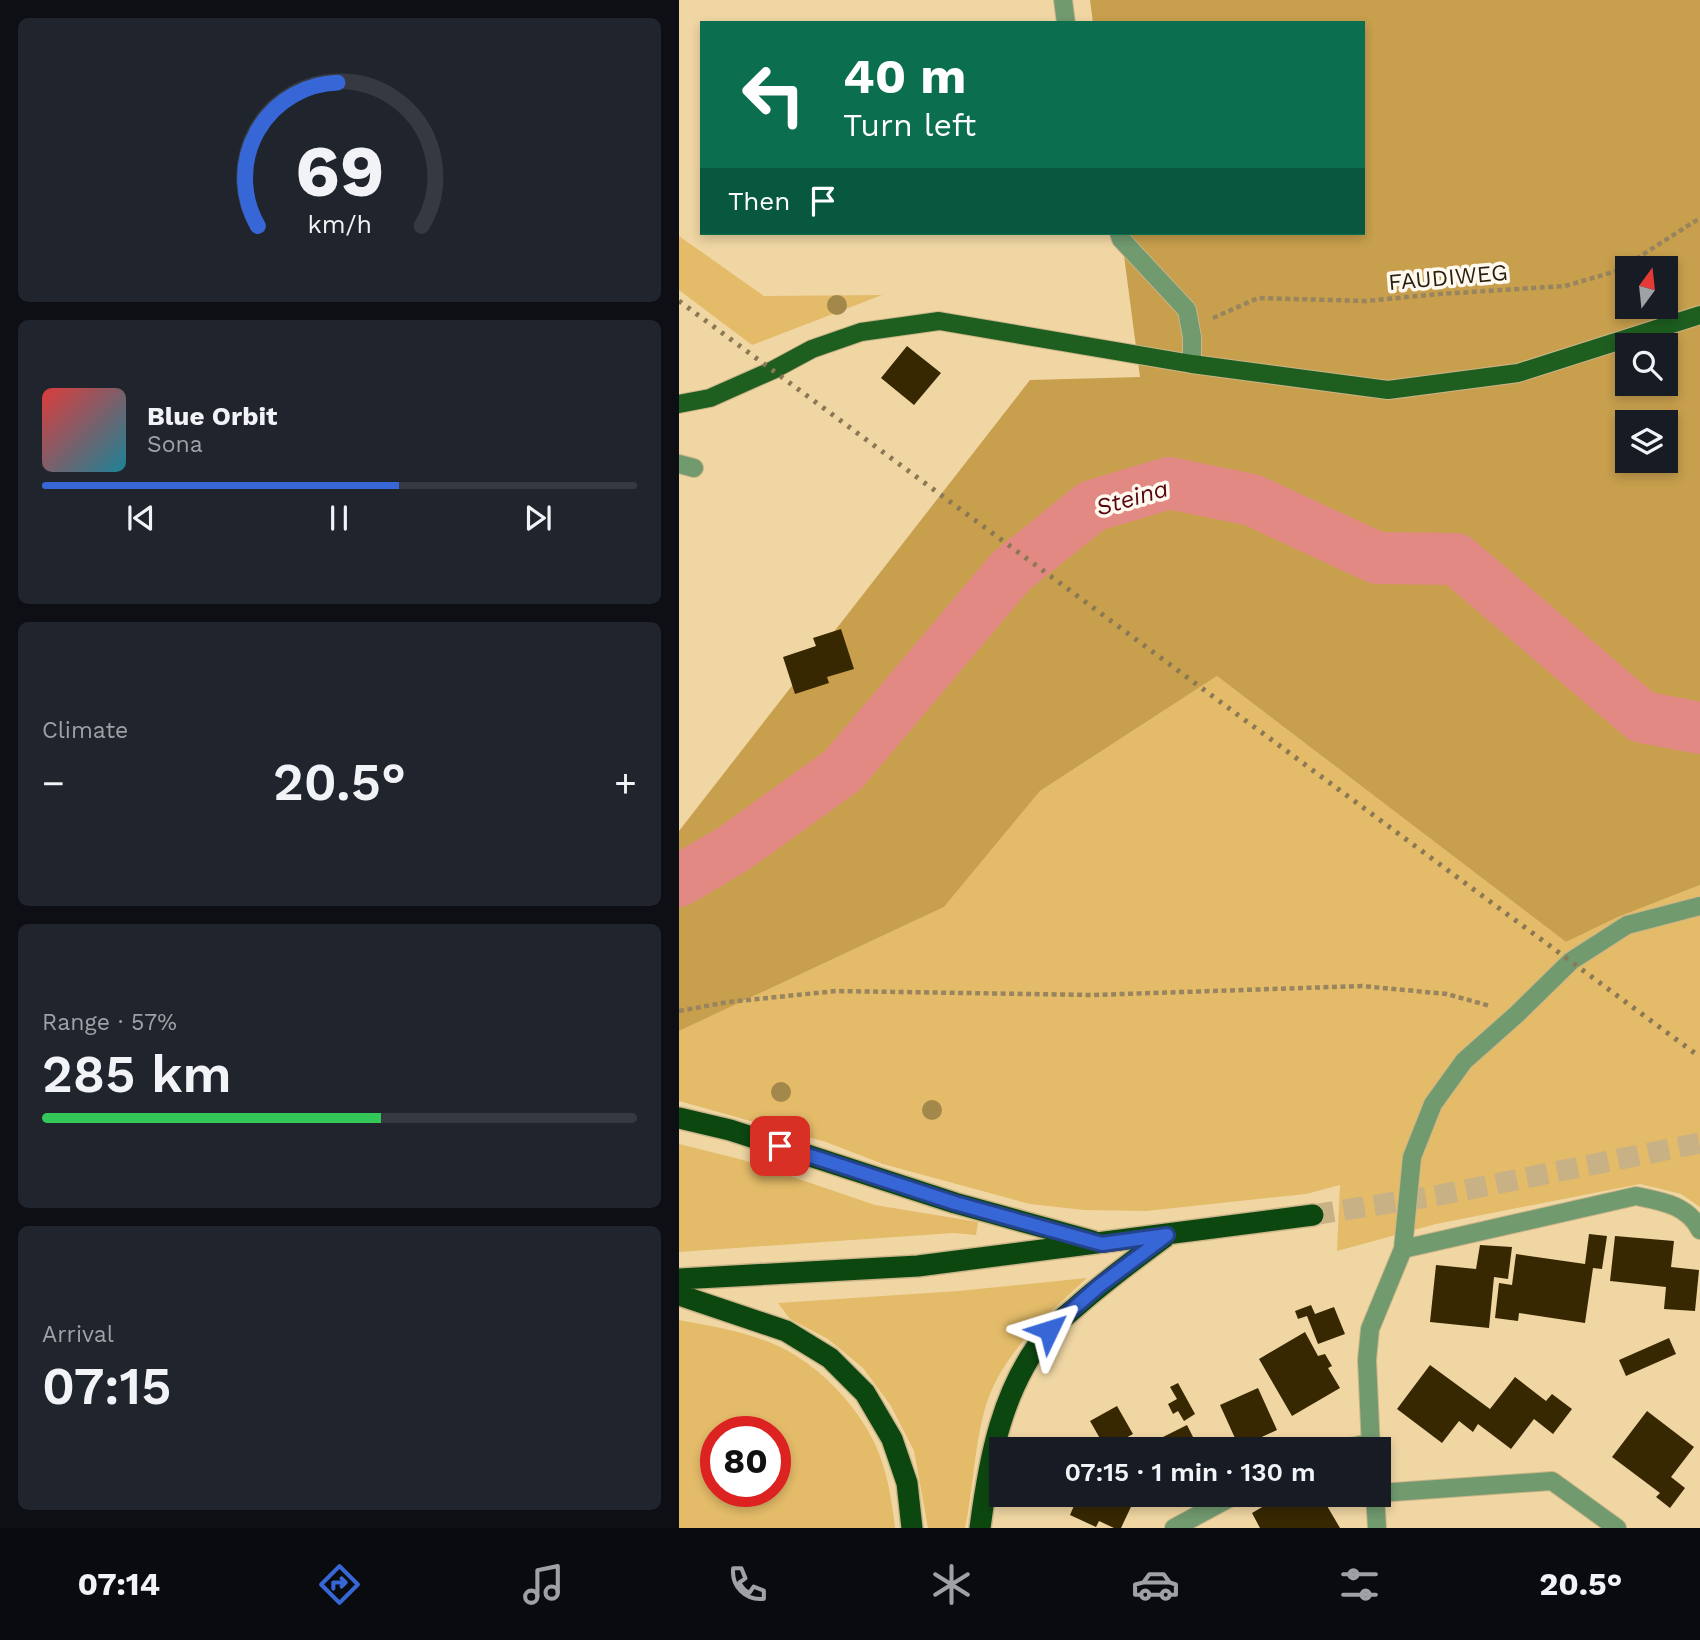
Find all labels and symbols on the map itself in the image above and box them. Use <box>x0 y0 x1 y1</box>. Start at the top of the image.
north arrow <box>1615 256 1678 318</box>
street label: FAUDIWEG <box>1387 259 1509 296</box>
water label: Steina <box>1093 474 1172 522</box>
pin <box>750 1116 810 1176</box>
position arrow <box>1012 1293 1086 1367</box>
speed limit sign: 80 <box>700 1416 791 1507</box>

